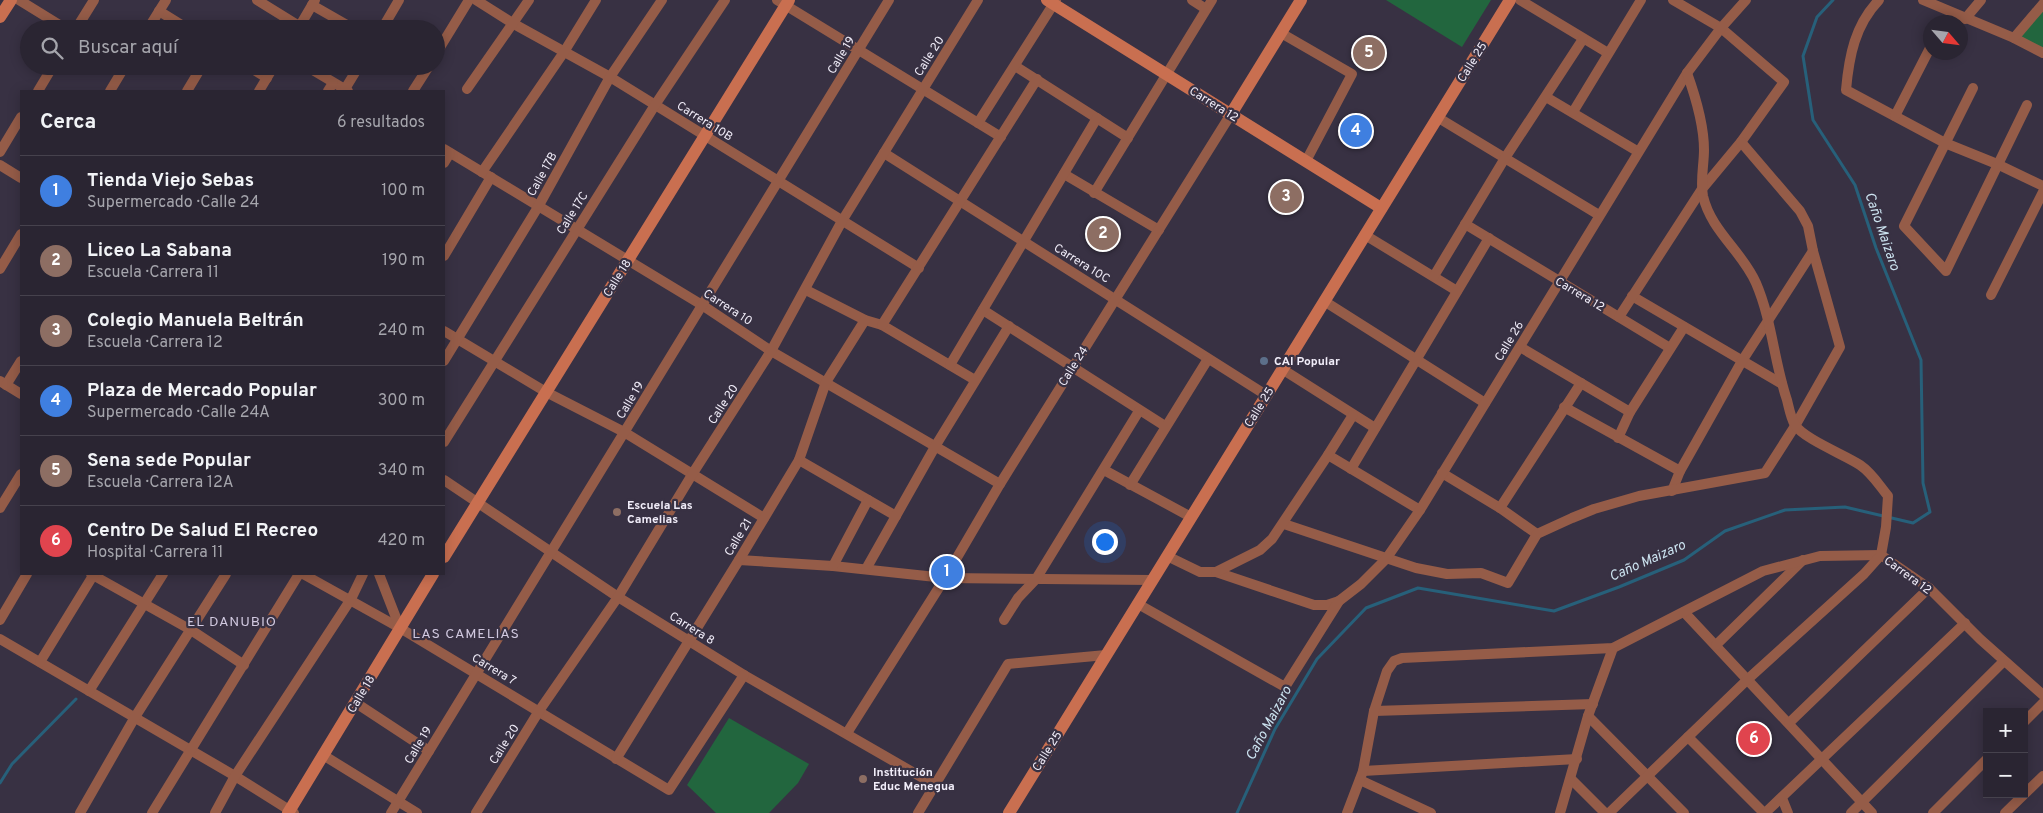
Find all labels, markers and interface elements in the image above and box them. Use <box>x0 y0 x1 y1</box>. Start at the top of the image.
north arrow <box>1923 15 1968 60</box>
search box <box>20 20 445 75</box>
street label: Calle 20 <box>911 33 948 80</box>
icon: search <box>38 34 66 62</box>
street label: Calle 19 <box>824 34 859 77</box>
pin: 5 <box>1353 34 1385 72</box>
text: Buscar aquí <box>78 36 178 60</box>
street label: Calle 25 <box>1454 39 1491 86</box>
street label: Carrera 12 <box>1186 83 1241 126</box>
street label: Carrera 10B <box>673 98 736 145</box>
text: Cerca <box>40 109 96 136</box>
pin: 4 <box>1340 112 1372 150</box>
text: 6 resultados <box>337 113 425 133</box>
street label: Calle 17B <box>524 149 562 199</box>
text: Tienda Viejo Sebas <box>87 169 254 193</box>
pin: 3 <box>1270 178 1302 216</box>
text: 1 <box>53 181 59 201</box>
text: 100 m <box>381 181 425 201</box>
street label: Calle 17C <box>553 189 592 238</box>
water label: Caño Maizaro <box>1860 190 1903 273</box>
text: Supermercado · Calle 24 <box>87 193 259 213</box>
pin: 2 <box>1087 215 1119 253</box>
text: Liceo La Sabana <box>87 239 232 263</box>
street label: Carrera 10C <box>1050 240 1113 288</box>
text: 2 <box>51 251 61 271</box>
text: 190 m <box>382 251 425 271</box>
street label: Calle 18 <box>600 257 636 300</box>
text: Escuela · Carrera 11 <box>87 263 219 283</box>
street label: Carrera 12 <box>1552 274 1607 316</box>
street label: Carrera 10 <box>700 286 755 330</box>
text: Colegio Manuela Beltrán <box>87 309 304 333</box>
street label: Calle 26 <box>1492 318 1528 365</box>
text: 3 <box>51 321 61 341</box>
text: 240 m <box>378 321 425 341</box>
text: Escuela · Carrera 12 <box>87 333 223 353</box>
street label: Calle 24 <box>1055 343 1092 390</box>
place label: CAI Popular <box>1274 354 1340 370</box>
marker: CAI Popular <box>1258 355 1270 367</box>
text: Plaza de Mercado Popular <box>87 379 317 403</box>
street label: Calle 19 <box>613 379 648 422</box>
street label: Calle 20 <box>705 381 743 428</box>
street label: Calle 25 <box>1241 384 1278 431</box>
text: 4 <box>51 391 61 411</box>
text: 300 m <box>378 391 425 411</box>
text: Supermercado · Calle 24A <box>87 403 270 423</box>
text: Sena sede Popular <box>87 449 251 473</box>
text: 5 <box>51 461 61 481</box>
text: 340 m <box>378 461 425 481</box>
text: Escuela · Carrera 12A <box>87 473 234 493</box>
place label: Escuela Las Camelias <box>627 498 693 528</box>
marker: Escuela Las Camelias <box>611 506 623 518</box>
street label: Calle 21 <box>721 516 756 559</box>
text: Centro De Salud El Recreo <box>87 519 318 543</box>
your location <box>1092 529 1118 555</box>
text: 6 <box>51 531 61 551</box>
text: 420 m <box>378 531 425 551</box>
water label: Caño Maizaro <box>1607 537 1689 586</box>
text: Hospital · Carrera 11 <box>87 543 223 563</box>
pin: 1 <box>931 553 963 591</box>
street label: Carrera 12 <box>1880 553 1934 598</box>
street label: Carrera 8 <box>666 609 717 649</box>
district label: EL DANUBIO <box>187 614 277 631</box>
district label: LAS CAMELIAS <box>412 626 520 643</box>
street label: Carrera 7 <box>468 650 519 689</box>
street label: Calle 18 <box>344 673 379 716</box>
water label: Caño Maizaro <box>1243 683 1296 764</box>
map controls <box>1983 708 2028 798</box>
button: + <box>1983 708 2028 753</box>
pin: 6 <box>1738 720 1770 758</box>
street label: Calle 20 <box>486 721 523 768</box>
street label: Calle 19 <box>401 724 436 767</box>
street label: Calle 25 <box>1029 728 1066 775</box>
button: − <box>1983 753 2028 798</box>
place label: Institución Educ Menegua <box>873 765 955 795</box>
marker: Institución Educ Menegua <box>857 773 869 785</box>

